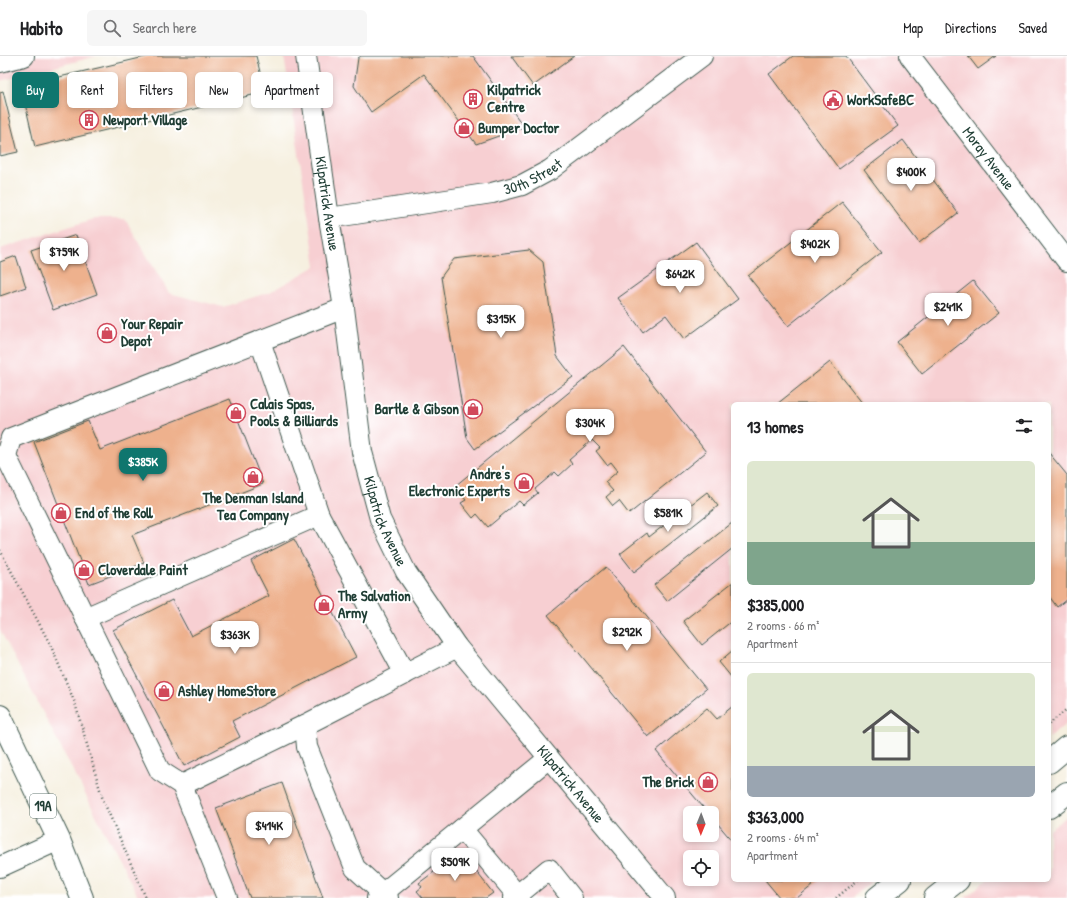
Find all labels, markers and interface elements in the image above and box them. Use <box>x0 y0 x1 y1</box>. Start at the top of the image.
search box <box>87 10 367 46</box>
text: Habito <box>20 15 63 41</box>
icon: search <box>101 17 123 39</box>
text: Search here <box>133 17 197 38</box>
text: Map <box>903 18 923 37</box>
text: Directions <box>945 18 996 37</box>
text: Saved <box>1018 18 1047 37</box>
chip: Buy <box>12 72 59 108</box>
chip: Rent <box>67 72 118 108</box>
chip: Filters <box>126 72 187 108</box>
chip: New <box>195 72 243 108</box>
chip: Apartment <box>251 72 333 108</box>
place label: Kilpatrick Centre <box>487 79 542 117</box>
building icon: Kilpatrick Centre <box>462 88 484 110</box>
public building icon: WorkSafeBC <box>822 89 844 111</box>
place label: WorkSafeBC <box>847 89 914 110</box>
building icon: Newport Village <box>78 109 100 131</box>
place label: Newport Village <box>103 109 188 131</box>
shop icon: Bumper Doctor <box>453 117 475 139</box>
place label: Bumper Doctor <box>478 117 560 139</box>
street label: Moray Avenue <box>958 122 1020 194</box>
street label: 30th Street <box>501 153 567 199</box>
street label: Kilpatrick Avenue <box>310 155 345 252</box>
pin: $400K <box>883 158 939 192</box>
text: $400K <box>896 162 926 180</box>
pin: $402K <box>787 230 843 264</box>
text: $402K <box>800 234 830 252</box>
pin: $759K <box>36 238 92 272</box>
text: $759K <box>49 242 79 260</box>
pin: $642K <box>652 260 708 294</box>
text: $642K <box>665 264 695 282</box>
pin: $241K <box>920 293 976 327</box>
text: $241K <box>933 297 963 315</box>
pin: $315K <box>473 305 529 339</box>
text: $315K <box>486 309 516 327</box>
place label: Your Repair Depot <box>121 313 183 352</box>
shop icon: Your Repair Depot <box>96 322 118 344</box>
place label: Calais Spas, Pools & Billiards <box>250 393 338 431</box>
place label: Bartle & Gibson <box>374 398 459 419</box>
shop icon: Bartle & Gibson <box>462 398 484 420</box>
shop icon: Calais Spas, Pools & Billiards <box>225 402 247 424</box>
pin: $304K <box>562 409 618 443</box>
text: $304K <box>575 413 605 431</box>
text: 13 homes <box>747 415 804 438</box>
icon: filters <box>1013 415 1035 437</box>
pin: $385K <box>115 448 171 482</box>
text: $385K <box>128 452 158 470</box>
place label: Andre's Electronic Experts <box>409 463 510 502</box>
shop icon: The Denman Island Tea Company <box>242 466 264 488</box>
shop icon: Andre's Electronic Experts <box>513 472 535 494</box>
street label: Kilpatrick Avenue <box>359 474 413 570</box>
place label: The Denman Island Tea Company <box>202 487 304 526</box>
icon: home <box>855 487 927 559</box>
pin: $581K <box>640 499 696 533</box>
shop icon: End of the Roll <box>50 502 72 524</box>
place label: End of the Roll <box>75 502 153 523</box>
text: $581K <box>653 503 683 521</box>
shop icon: Cloverdale Paint <box>73 559 95 581</box>
place label: Cloverdale Paint <box>98 559 188 580</box>
place label: The Salvation Army <box>337 585 411 624</box>
text: $385,000 <box>747 593 804 616</box>
shop icon: The Salvation Army <box>313 594 335 616</box>
text: 2 rooms · 66 m² <box>747 616 819 634</box>
pin: $292K <box>599 618 655 652</box>
pin: $363K <box>207 621 263 655</box>
text: $292K <box>612 622 642 640</box>
text: $363K <box>220 625 250 643</box>
text: Apartment <box>747 634 798 652</box>
shop icon: Ashley HomeStore <box>153 680 175 702</box>
place label: Ashley HomeStore <box>178 680 276 702</box>
icon: home <box>855 699 927 771</box>
street label: Kilpatrick Avenue <box>532 740 609 827</box>
place label: The Brick <box>641 771 695 792</box>
shop icon: The Brick <box>697 771 719 793</box>
road number: 19A <box>30 794 56 818</box>
text: $363,000 <box>747 805 804 828</box>
north arrow <box>683 806 719 842</box>
map controls <box>683 806 719 886</box>
pin: $414K <box>241 812 297 846</box>
text: $414K <box>255 816 283 834</box>
text: 2 rooms · 64 m² <box>747 828 819 846</box>
text: Apartment <box>747 846 798 864</box>
pin: $509K <box>427 848 483 882</box>
button: locate <box>683 850 719 886</box>
text: $509K <box>440 852 470 870</box>

